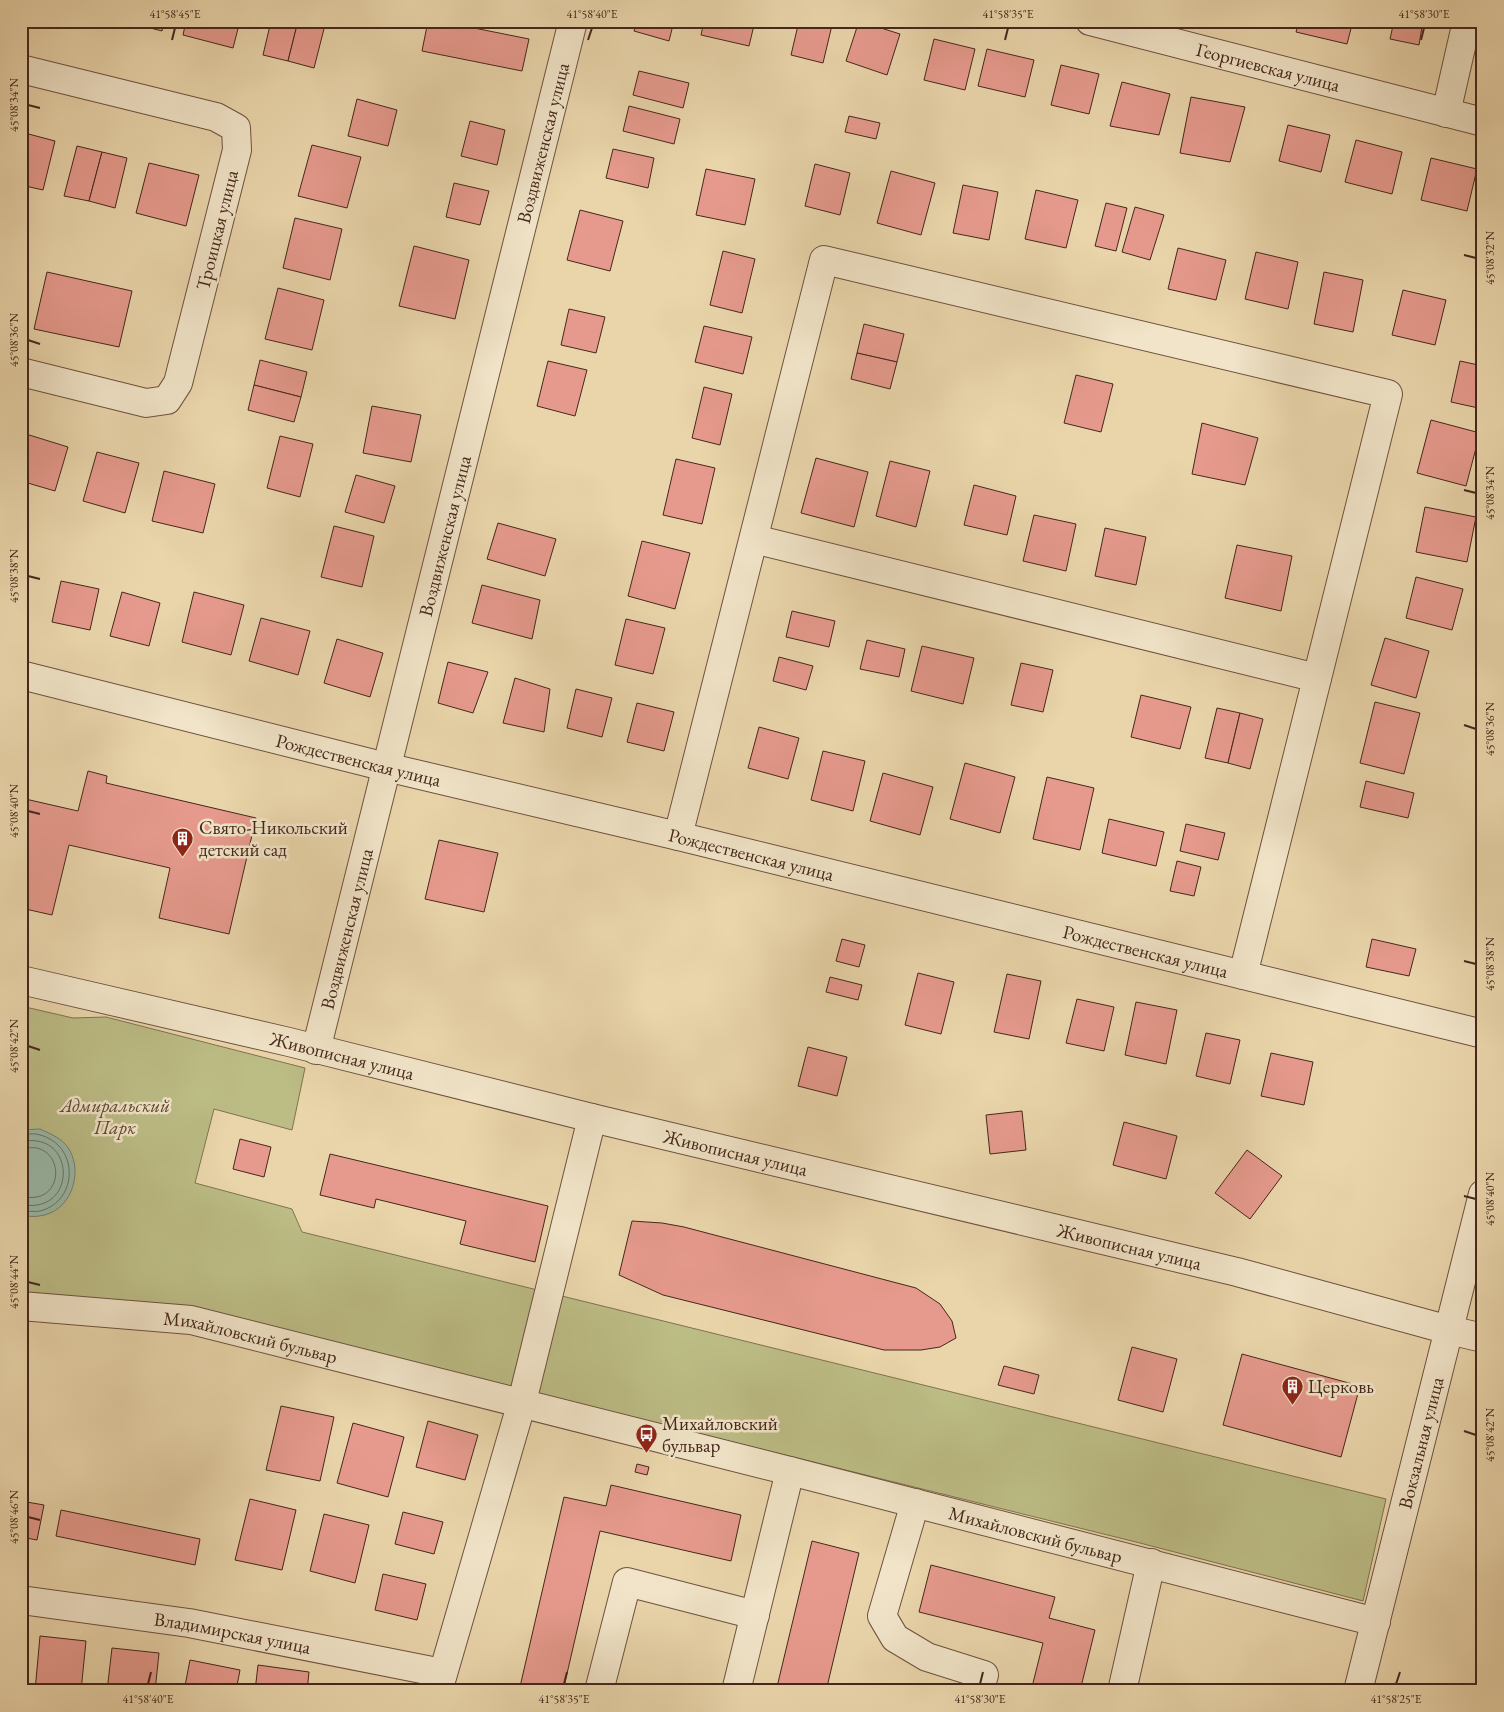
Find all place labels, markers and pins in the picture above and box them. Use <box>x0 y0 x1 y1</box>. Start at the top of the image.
place label: Свято-Никольский детский сад <box>199 815 348 862</box>
building icon: Свято-Никольский детский сад <box>171 826 195 857</box>
building icon: Церковь <box>1280 1374 1304 1405</box>
place label: Церковь <box>1308 1374 1374 1399</box>
place label: Михайловский бульвар <box>662 1411 778 1458</box>
bus stop icon: Михайловский бульвар <box>634 1422 658 1453</box>

